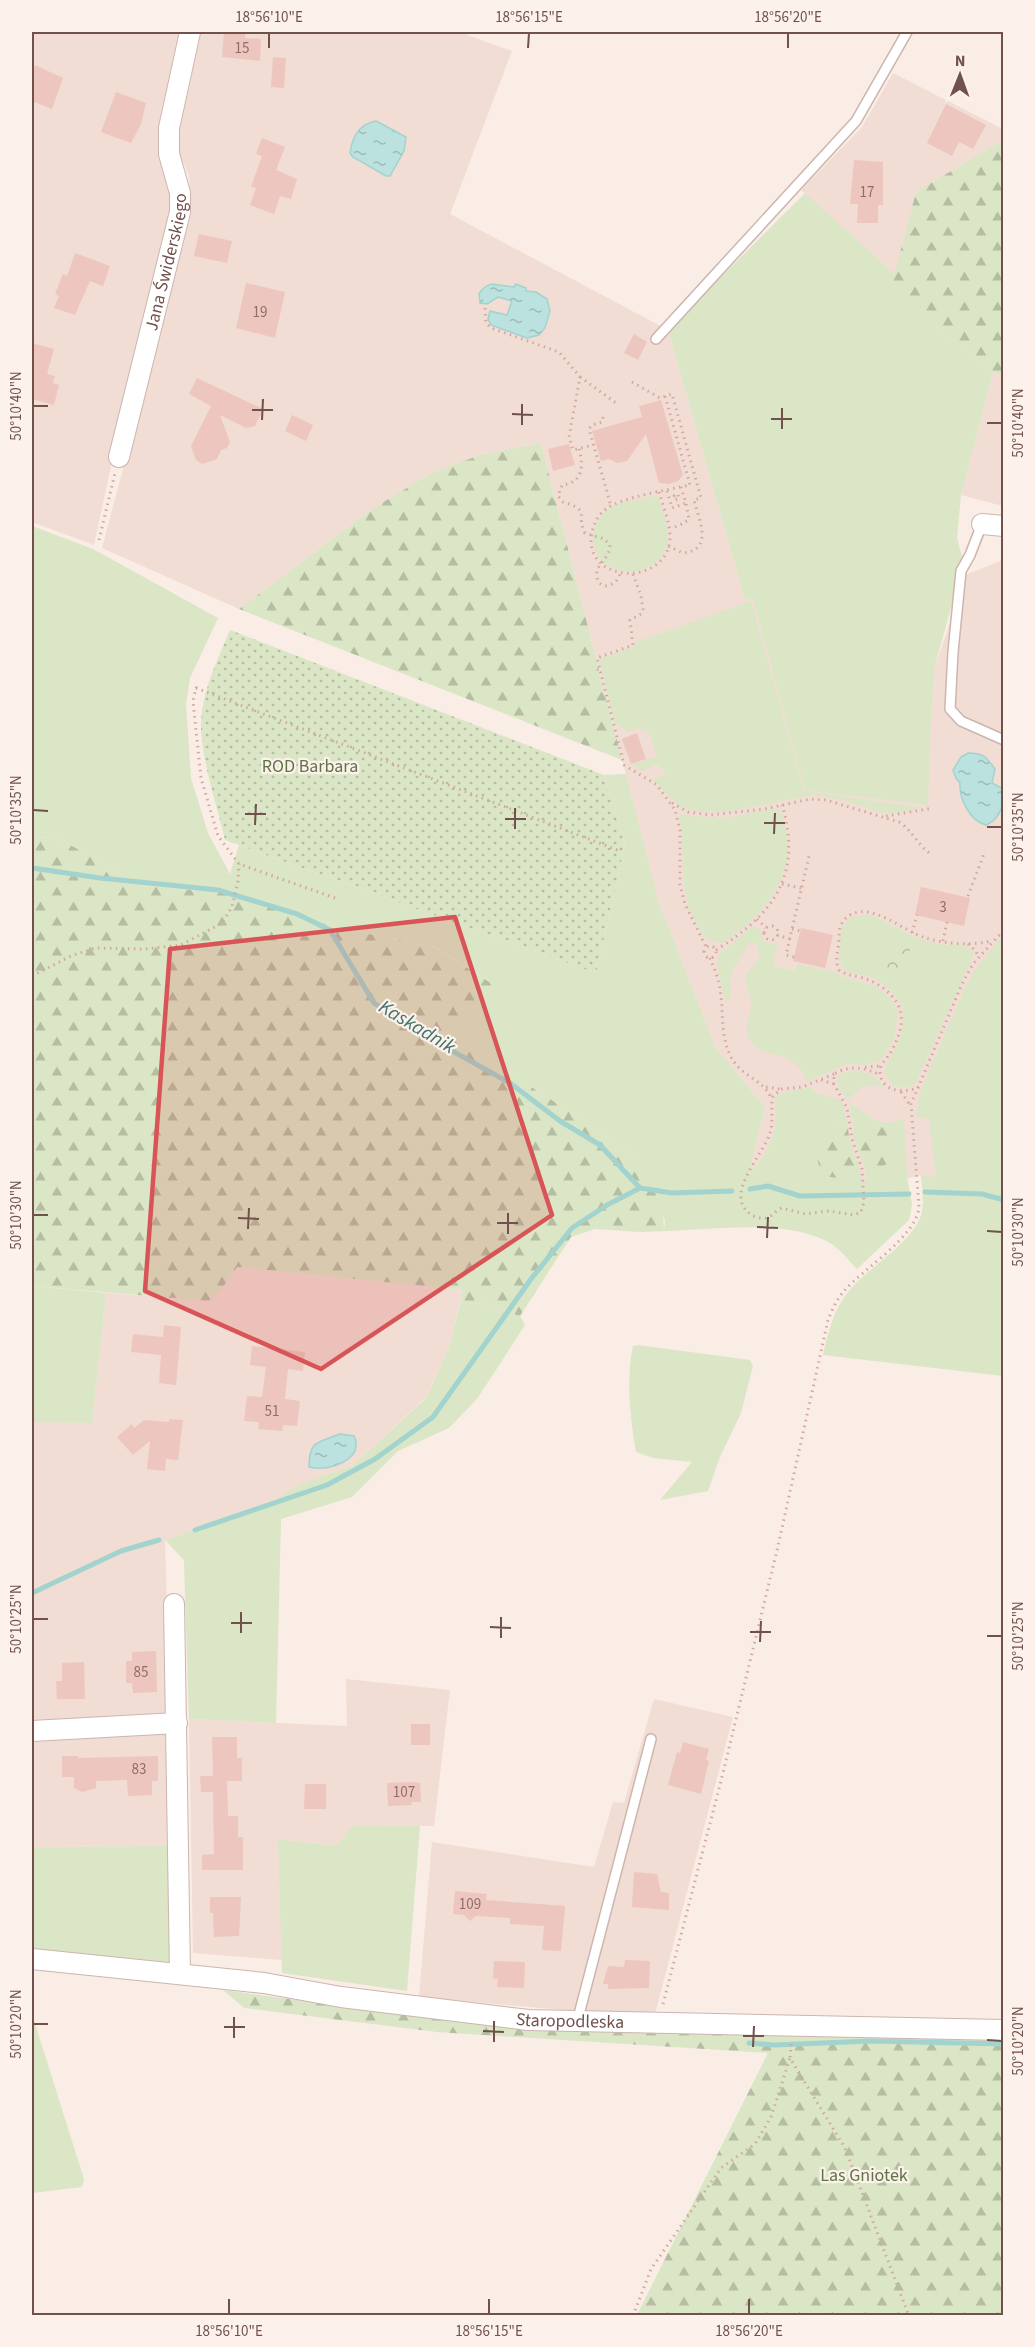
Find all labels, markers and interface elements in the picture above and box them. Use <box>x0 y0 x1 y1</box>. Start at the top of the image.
text: 18°56'10"E <box>235 7 303 28</box>
text: 18°56'15"E <box>495 7 563 28</box>
text: 18°56'20"E <box>754 7 822 28</box>
house number: 15 <box>235 38 249 59</box>
north arrow <box>930 45 990 105</box>
text: N <box>955 50 966 72</box>
house number: 17 <box>860 182 874 203</box>
street label: Jana Świderskiego <box>138 193 193 333</box>
house number: 19 <box>253 302 267 323</box>
text: 50°10'40"N <box>6 371 27 441</box>
text: 50°10'40"N <box>1008 388 1029 458</box>
park label: ROD Barbara <box>262 754 358 779</box>
text: 50°10'35"N <box>6 775 27 845</box>
text: 50°10'35"N <box>1008 792 1029 862</box>
house number: 3 <box>939 897 947 918</box>
water label: Kaskadnik <box>373 993 461 1061</box>
text: 50°10'30"N <box>6 1180 27 1250</box>
text: 50°10'30"N <box>1008 1197 1029 1267</box>
house number: 51 <box>265 1401 279 1422</box>
text: 50°10'25"N <box>6 1584 27 1654</box>
text: 50°10'25"N <box>1008 1601 1029 1671</box>
house number: 85 <box>134 1662 148 1683</box>
house number: 83 <box>132 1759 146 1780</box>
house number: 107 <box>393 1782 415 1803</box>
house number: 109 <box>459 1894 481 1915</box>
text: 50°10'20"N <box>6 1989 27 2059</box>
street label: Staropodleska <box>514 2006 625 2035</box>
text: 50°10'20"N <box>1008 2006 1029 2076</box>
park label: Las Gniotek <box>820 2163 908 2188</box>
text: 18°56'10"E <box>195 2321 263 2342</box>
text: 18°56'15"E <box>455 2321 523 2342</box>
text: 18°56'20"E <box>715 2321 783 2342</box>

